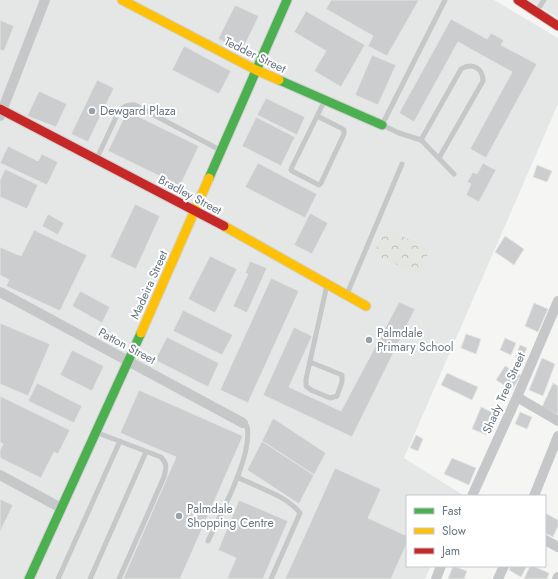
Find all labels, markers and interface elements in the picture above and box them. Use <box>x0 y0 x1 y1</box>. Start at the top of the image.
street label: Tedder Street <box>221 32 289 78</box>
place label: Dewgard Plaza <box>100 102 176 120</box>
marker: Dewgard Plaza <box>87 106 97 116</box>
street label: Bradley Street <box>155 171 225 219</box>
street label: Madeira Street <box>126 248 172 322</box>
street label: Patton Street <box>95 323 159 369</box>
place label: Palmdale Primary School <box>377 324 454 356</box>
marker: Palmdale Primary School <box>364 335 374 345</box>
street label: Shady Tree Street <box>478 349 530 437</box>
legend <box>406 495 546 567</box>
place label: Palmdale Shopping Centre <box>187 500 274 532</box>
text: Fast <box>442 502 461 520</box>
marker: Palmdale Shopping Centre <box>174 511 184 521</box>
text: Slow <box>442 522 467 540</box>
text: Jam <box>440 542 460 560</box>

